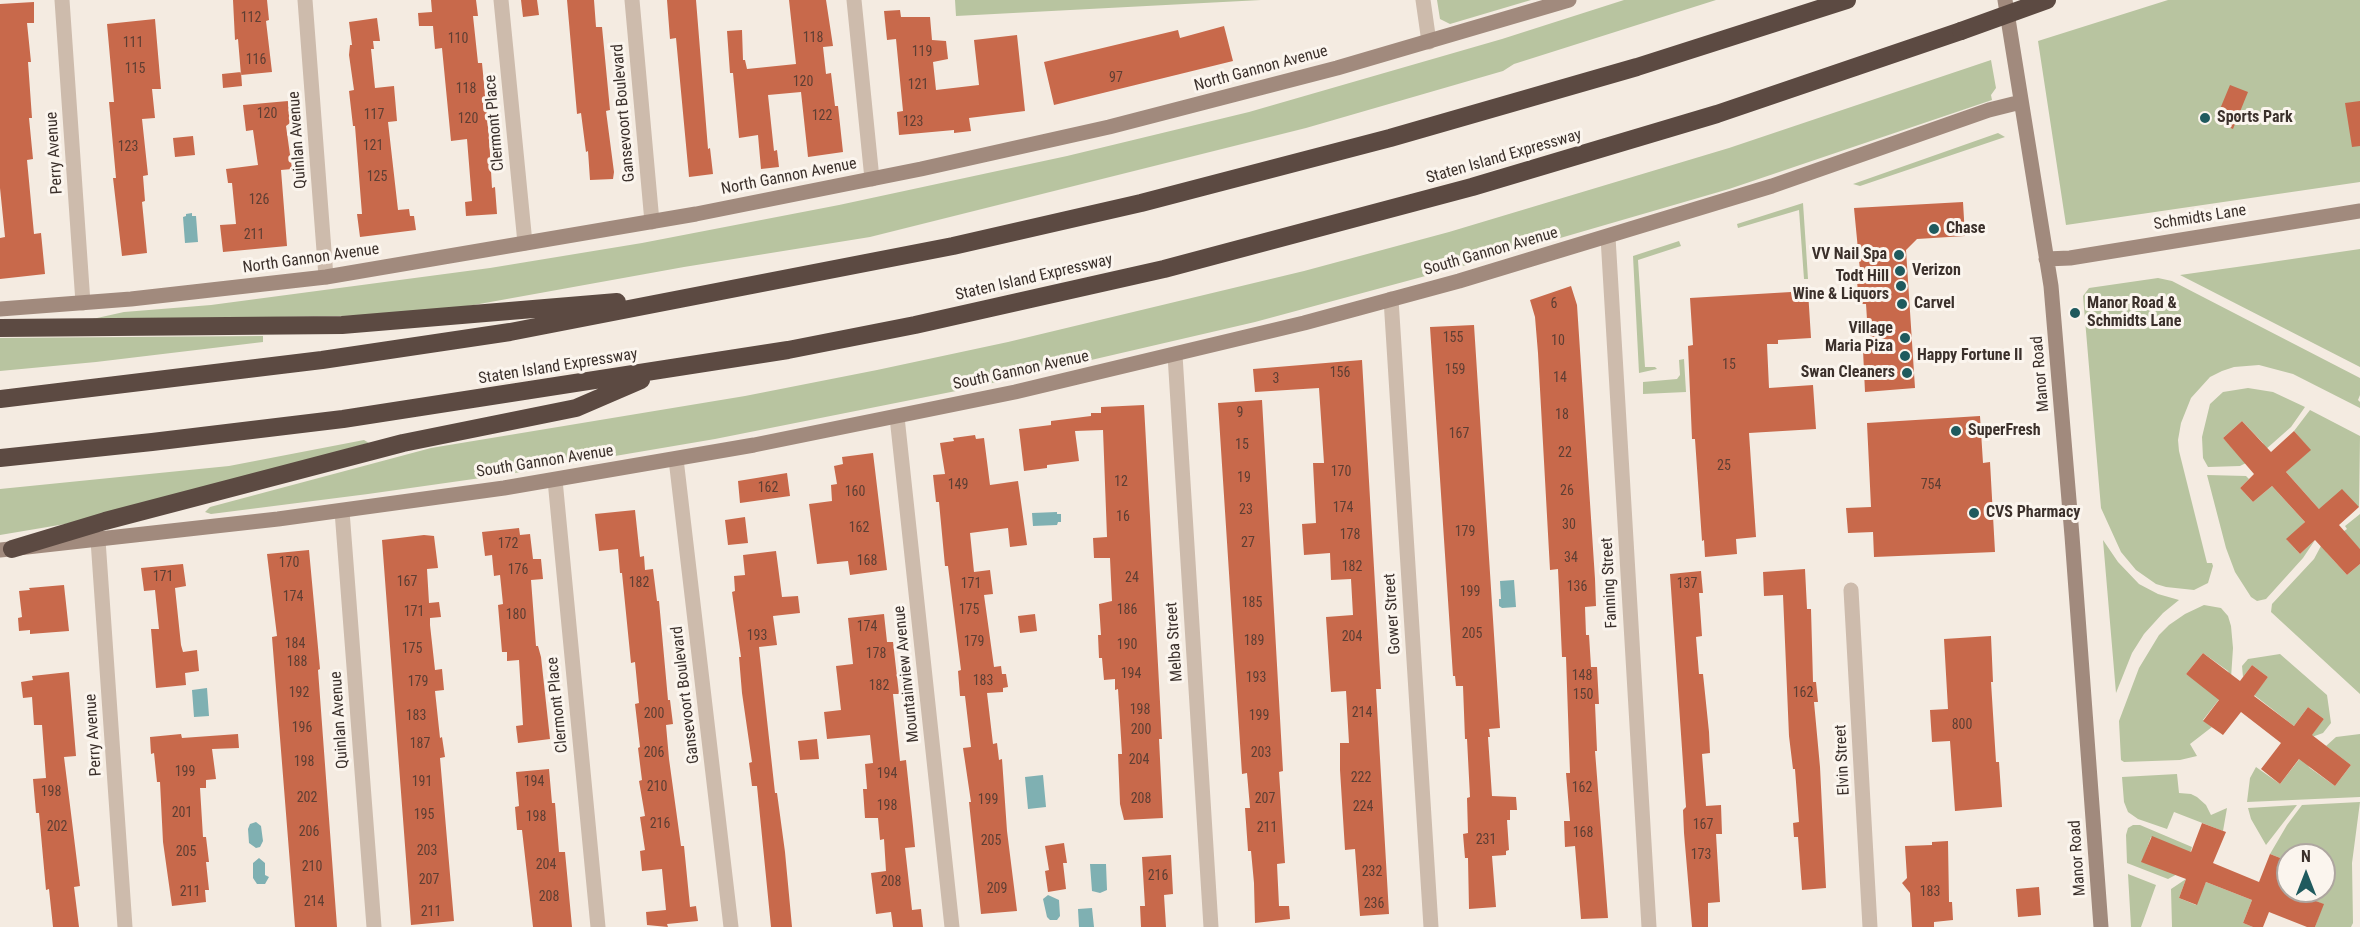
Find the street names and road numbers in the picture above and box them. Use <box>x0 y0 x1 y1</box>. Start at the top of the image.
street label: North Gannon Avenue <box>1192 42 1330 96</box>
street label: Gansevoort Boulevard <box>608 43 640 183</box>
street label: Clermont Place <box>481 74 509 172</box>
street label: Quinlan Avenue <box>285 91 311 189</box>
street label: Perry Avenue <box>43 111 67 195</box>
street label: Staten Island Expressway <box>1424 126 1584 188</box>
street label: North Gannon Avenue <box>720 154 858 200</box>
street label: Schmidts Lane <box>2152 201 2248 235</box>
street label: South Gannon Avenue <box>1422 224 1560 280</box>
street label: North Gannon Avenue <box>242 240 380 278</box>
street label: Staten Island Expressway <box>954 251 1114 305</box>
street label: Manor Road <box>2028 335 2054 413</box>
street label: Staten Island Expressway <box>477 345 639 389</box>
street label: South Gannon Avenue <box>951 347 1091 395</box>
street label: South Gannon Avenue <box>475 442 615 482</box>
street label: Fanning Street <box>1598 537 1622 629</box>
street label: Gower Street <box>1381 573 1405 655</box>
street label: Melba Street <box>1163 601 1187 683</box>
street label: Mountainview Avenue <box>890 605 924 743</box>
street label: Gansevoort Boulevard <box>668 625 704 765</box>
street label: Clermont Place <box>543 656 573 754</box>
street label: Quinlan Avenue <box>327 671 353 769</box>
street label: Perry Avenue <box>82 693 106 777</box>
street label: Elvin Street <box>1832 724 1854 796</box>
street label: Manor Road <box>2066 819 2090 897</box>

